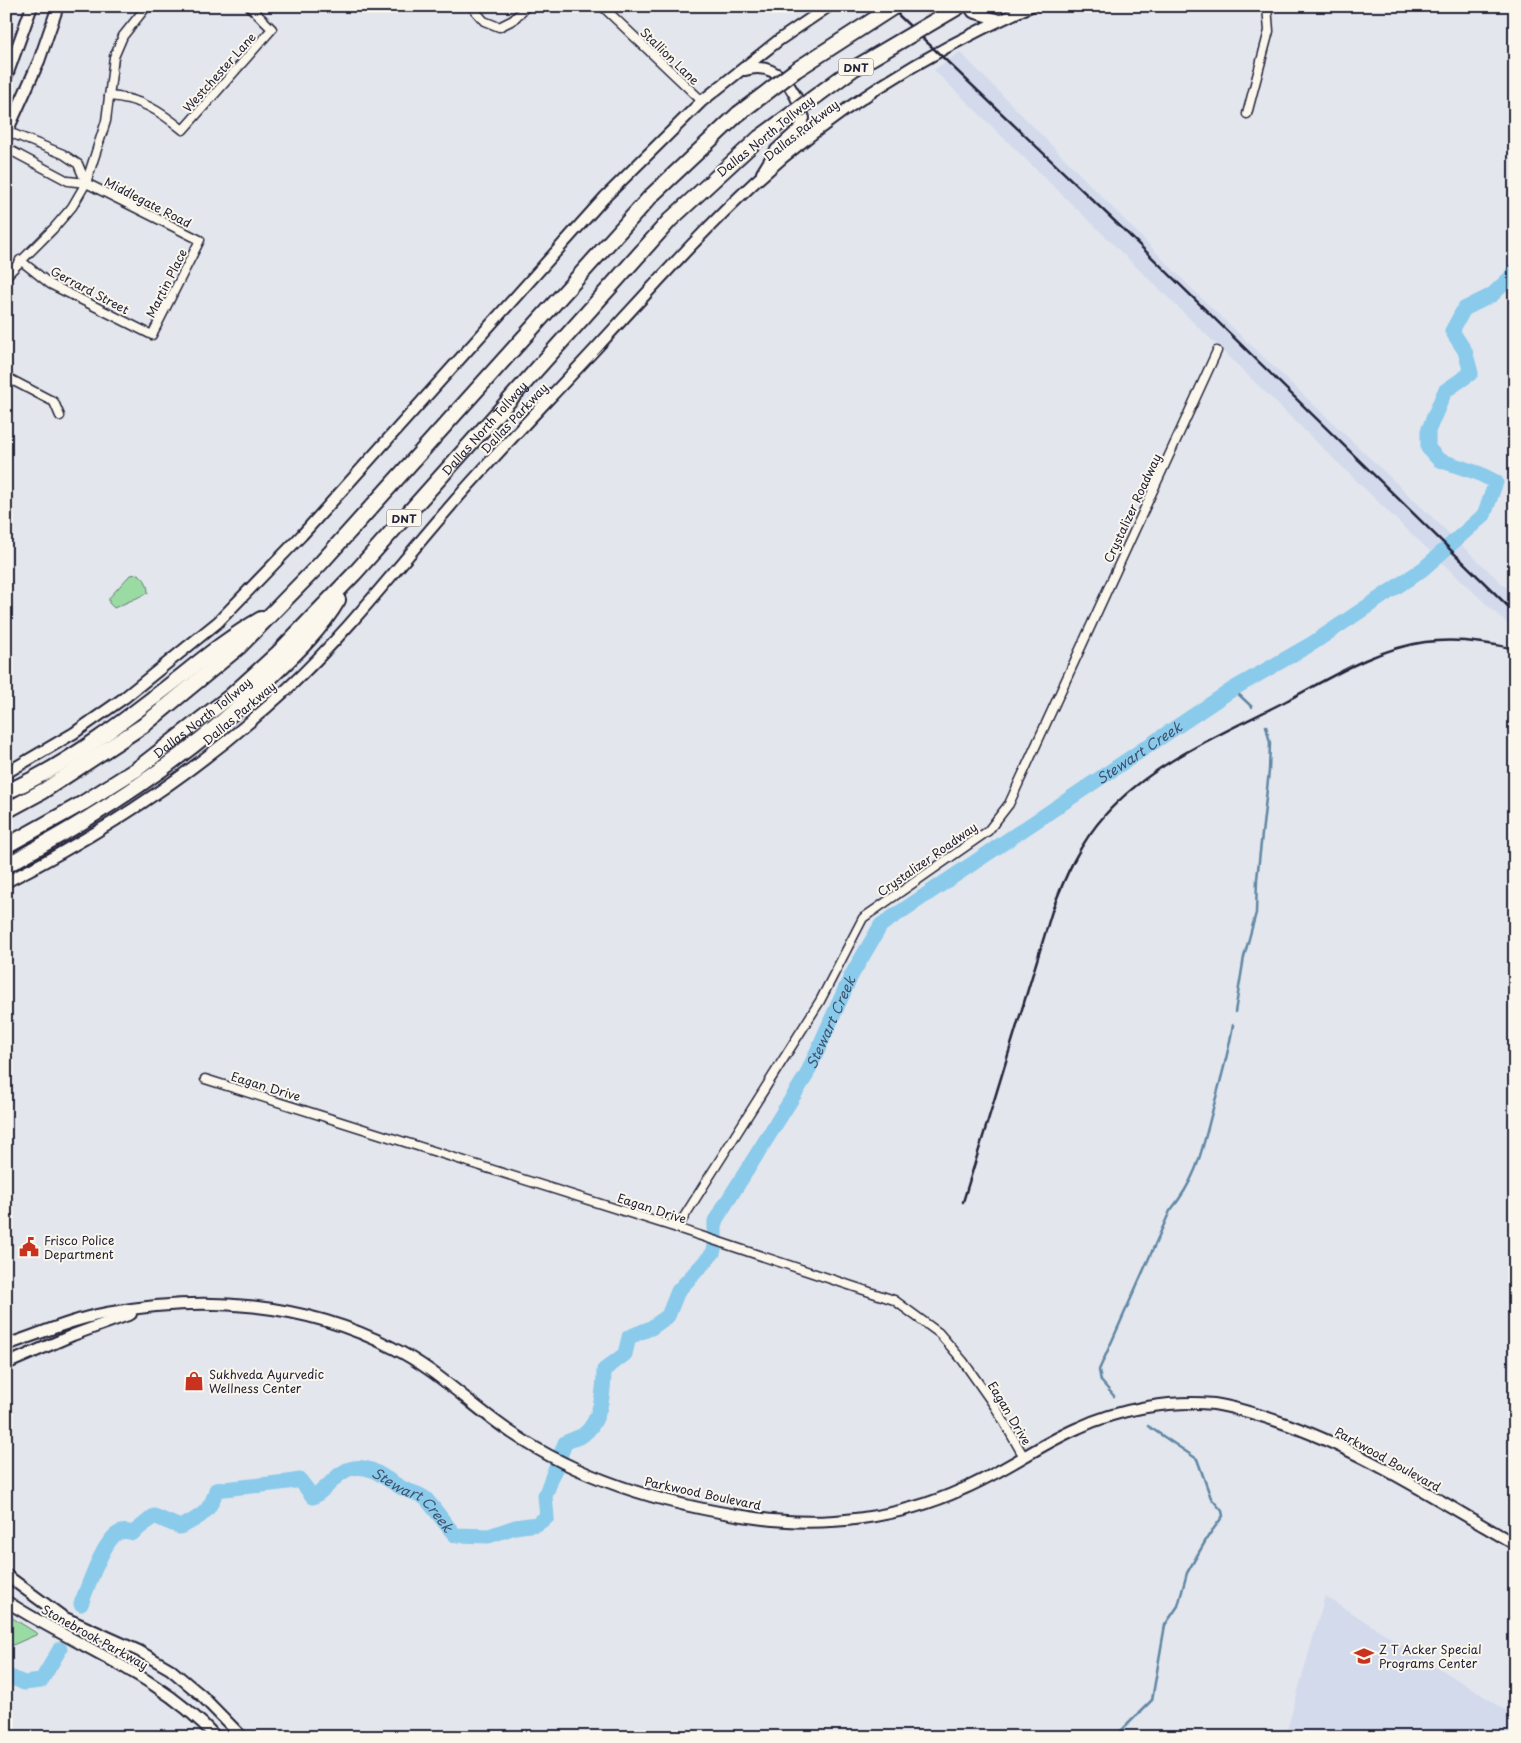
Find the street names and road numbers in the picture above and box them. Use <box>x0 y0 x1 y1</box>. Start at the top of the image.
street label: Stallion Lane <box>637 23 704 89</box>
street label: Westchester Lane <box>178 28 260 116</box>
road number: DNT <box>838 58 874 76</box>
street label: Dallas North Tollway <box>712 91 818 181</box>
street label: Dallas Parkway <box>760 95 842 165</box>
street label: Middlegate Road <box>101 172 195 232</box>
street label: Martin Place <box>141 245 191 321</box>
street label: Gerrard Street <box>48 262 133 318</box>
street label: Dallas North Tollway <box>437 377 531 479</box>
street label: Dallas Parkway <box>476 379 552 457</box>
street label: Crystalizer Roadway <box>1099 451 1165 565</box>
road number: DNT <box>386 509 422 526</box>
street label: Dallas North Tollway <box>149 673 255 762</box>
street label: Dallas Parkway <box>198 677 280 749</box>
street label: Crystalizer Roadway <box>873 818 981 900</box>
street label: Eagan Drive <box>229 1067 303 1105</box>
street label: Eagan Drive <box>615 1188 689 1228</box>
street label: Eagan Drive <box>984 1378 1036 1448</box>
street label: Parkwood Boulevard <box>1332 1422 1445 1496</box>
street label: Parkwood Boulevard <box>643 1472 764 1514</box>
street label: Stonebrook Parkway <box>38 1600 152 1674</box>

